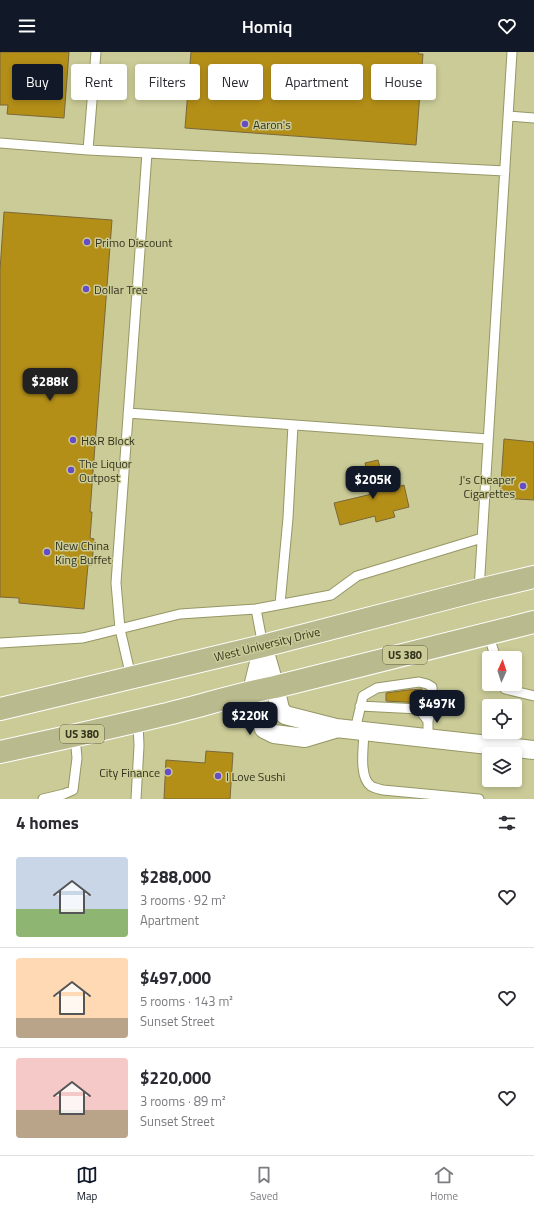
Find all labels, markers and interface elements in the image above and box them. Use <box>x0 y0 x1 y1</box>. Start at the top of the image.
text: Homiq <box>242 13 292 40</box>
icon: menu <box>16 15 38 37</box>
icon: heart <box>496 15 518 37</box>
chip: Buy <box>12 64 63 100</box>
chip: Rent <box>71 64 127 100</box>
chip: Filters <box>135 64 200 100</box>
chip: New <box>208 64 263 100</box>
chip: Apartment <box>271 64 363 100</box>
chip: House <box>371 64 436 100</box>
place label: Aaron's <box>253 115 291 134</box>
marker: Aaron's <box>240 119 250 129</box>
place label: Primo Discount <box>95 233 173 252</box>
marker: Primo Discount <box>82 237 92 247</box>
place label: Dollar Tree <box>94 280 148 299</box>
marker: Dollar Tree <box>81 284 91 294</box>
pin: $288K <box>22 368 78 402</box>
text: $288K <box>32 371 68 391</box>
place label: H&R Block <box>81 431 135 450</box>
marker: H&R Block <box>68 435 78 445</box>
place label: The Liquor Outpost <box>79 454 132 487</box>
marker: The Liquor Outpost <box>66 465 76 475</box>
pin: $205K <box>345 466 401 500</box>
text: $205K <box>355 469 391 489</box>
place label: J's Cheaper Cigarettes <box>459 470 515 503</box>
marker: J's Cheaper Cigarettes <box>518 481 528 491</box>
place label: New China King Buffet <box>55 536 112 569</box>
marker: New China King Buffet <box>42 547 52 557</box>
street label: West University Drive <box>212 622 322 666</box>
road number: US 380 <box>383 646 427 664</box>
north arrow <box>482 651 522 691</box>
map controls <box>482 651 522 787</box>
pin: $497K <box>409 690 465 724</box>
text: $497K <box>419 693 455 713</box>
button: locate <box>482 699 522 739</box>
pin: $220K <box>222 702 278 736</box>
text: $220K <box>232 705 268 725</box>
road number: US 380 <box>60 725 104 743</box>
button: layers <box>482 747 522 787</box>
place label: City Finance <box>99 763 160 782</box>
marker: City Finance <box>163 767 173 777</box>
place label: I Love Sushi <box>226 767 285 786</box>
marker: I Love Sushi <box>213 771 223 781</box>
text: 4 homes <box>16 810 79 836</box>
icon: filters <box>496 812 518 834</box>
text: $288,000 <box>140 864 211 890</box>
icon: home <box>48 873 96 921</box>
icon: heart <box>496 886 518 908</box>
text: 3 rooms · 92 m² <box>140 890 226 910</box>
text: Apartment <box>140 910 199 930</box>
text: $497,000 <box>140 965 211 991</box>
icon: home <box>48 974 96 1022</box>
icon: heart <box>496 987 518 1009</box>
text: 5 rooms · 143 m² <box>140 991 233 1011</box>
text: Sunset Street <box>140 1011 214 1031</box>
text: $220,000 <box>140 1065 211 1091</box>
icon: home <box>48 1074 96 1122</box>
icon: heart <box>496 1087 518 1109</box>
text: 3 rooms · 89 m² <box>140 1091 226 1111</box>
text: Sunset Street <box>140 1111 214 1131</box>
tab: Map <box>76 1164 98 1204</box>
tab: Saved <box>250 1164 278 1204</box>
tab: Home <box>430 1164 458 1204</box>

